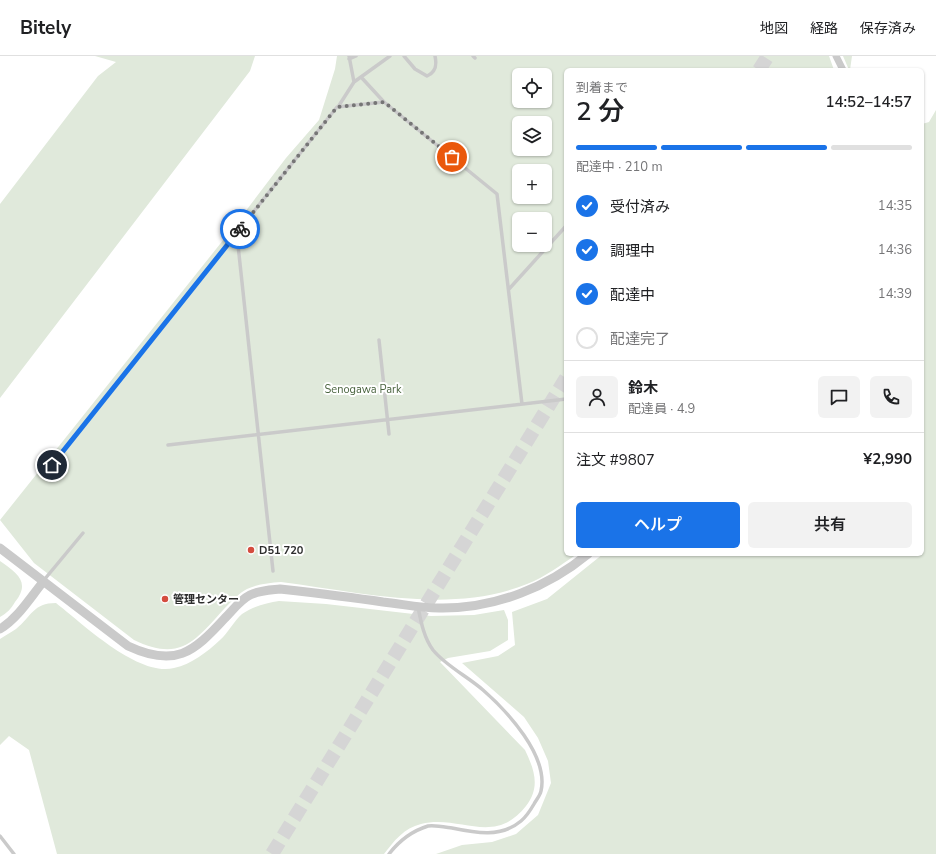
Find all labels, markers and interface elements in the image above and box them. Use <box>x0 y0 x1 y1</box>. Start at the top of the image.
text: Bitely <box>20 15 71 41</box>
text: 地図 <box>760 19 788 38</box>
text: 経路 <box>810 19 838 38</box>
text: 保存済み <box>860 19 916 38</box>
map controls <box>512 68 552 252</box>
button: locate <box>512 68 552 108</box>
text: 到着まで <box>576 79 628 97</box>
text: 14:52–14:57 <box>825 92 912 112</box>
text: 2 分 <box>576 94 624 129</box>
button: layers <box>512 116 552 156</box>
pin <box>435 140 469 174</box>
icon: bag <box>441 146 463 168</box>
text: 配達中 · 210 m <box>576 158 663 176</box>
button: + <box>512 164 552 204</box>
icon: check <box>576 195 598 217</box>
text: 受付済み <box>610 197 670 217</box>
text: 14:35 <box>878 197 912 215</box>
courier <box>220 209 260 249</box>
button: − <box>512 212 552 252</box>
icon: bike <box>229 218 251 240</box>
icon: check <box>576 239 598 261</box>
text: 調理中 <box>610 241 655 261</box>
text: 14:36 <box>878 241 912 259</box>
icon: check <box>576 283 598 305</box>
text: 配達中 <box>610 285 655 305</box>
text: 14:39 <box>878 285 912 303</box>
text: 配達完了 <box>610 329 670 349</box>
button: person <box>576 376 618 418</box>
button: chat <box>818 376 860 418</box>
button: phone <box>870 376 912 418</box>
text: 鈴木 <box>628 378 658 398</box>
park label: Senogawa Park <box>325 382 402 397</box>
text: 配達員 · 4.9 <box>628 400 695 418</box>
pin <box>35 448 69 482</box>
text: ¥2,990 <box>863 449 912 469</box>
text: 注文 #9807 <box>576 450 655 470</box>
icon: home <box>41 454 63 476</box>
button: ヘルプ <box>576 502 740 548</box>
button: 共有 <box>748 502 912 548</box>
place label: D51 720 <box>259 543 304 558</box>
marker: D51 720 <box>246 545 256 555</box>
place label: 管理センター <box>173 592 239 607</box>
marker: 管理センター <box>160 594 170 604</box>

